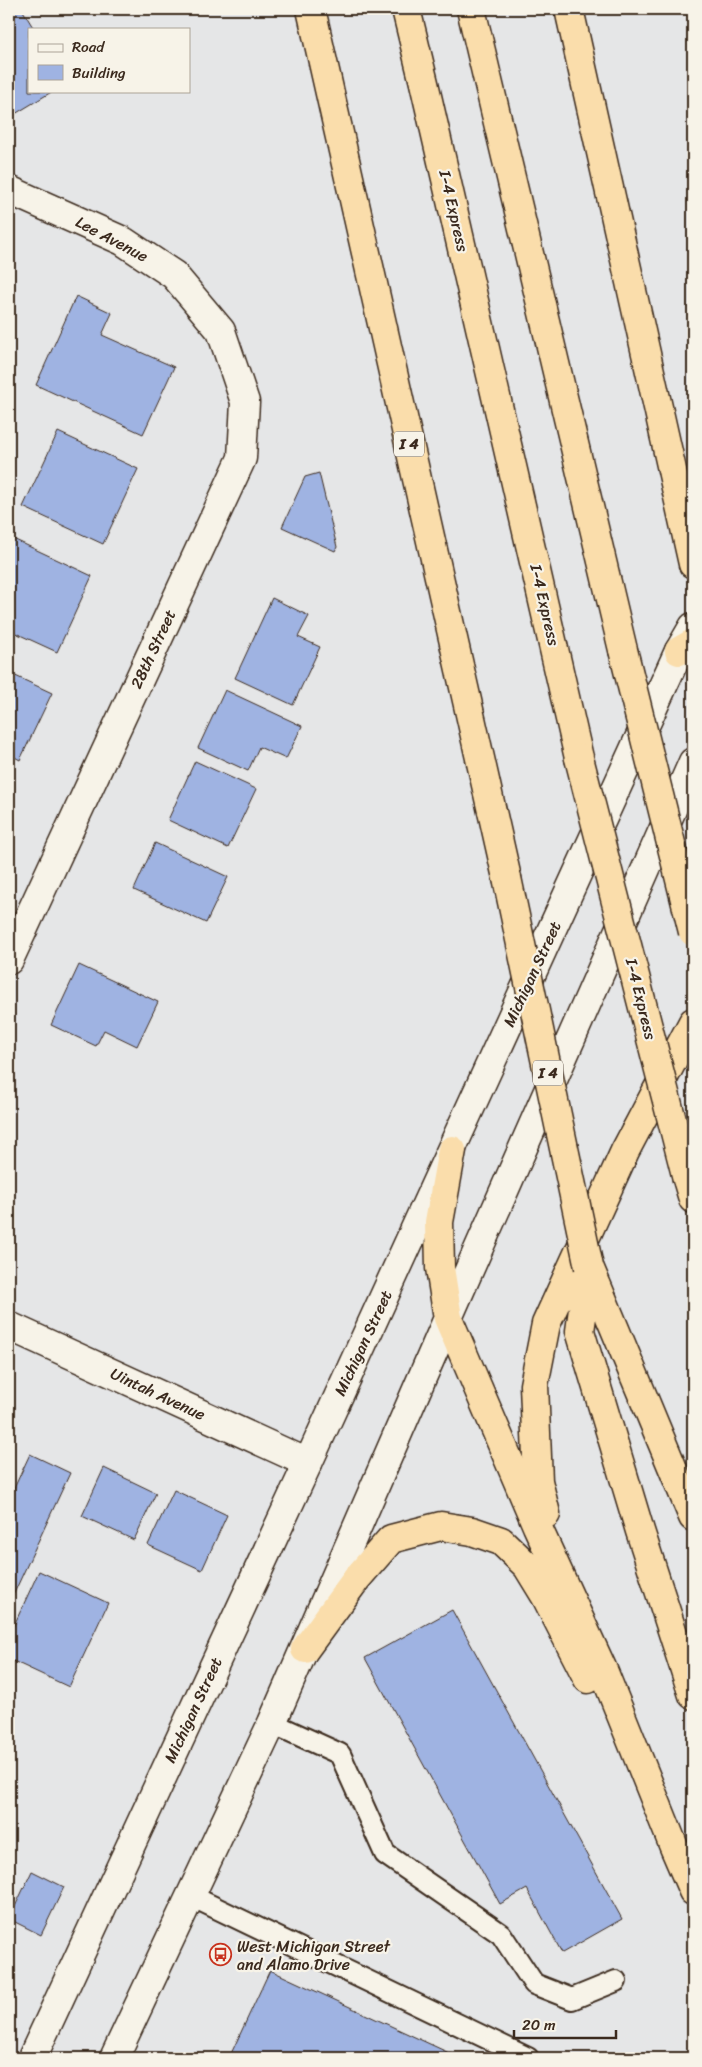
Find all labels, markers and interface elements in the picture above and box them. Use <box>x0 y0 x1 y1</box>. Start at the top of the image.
legend <box>28 28 190 92</box>
text: Road <box>72 34 105 60</box>
text: Building <box>72 60 126 86</box>
street label: I-4 Express <box>430 166 478 255</box>
street label: Lee Avenue <box>70 208 154 270</box>
road number: I 4 <box>394 432 424 456</box>
street label: I-4 Express <box>521 560 569 649</box>
street label: 28th Street <box>122 604 184 694</box>
street label: Michigan Street <box>495 916 569 1032</box>
street label: I-4 Express <box>617 954 665 1043</box>
road number: I 4 <box>533 1060 563 1086</box>
street label: Michigan Street <box>326 1285 400 1401</box>
street label: Uintah Avenue <box>106 1359 210 1429</box>
street label: Michigan Street <box>156 1652 230 1768</box>
place label: West Michigan Street and Alamo Drive <box>237 1932 390 1979</box>
bus stop icon: West Michigan Street and Alamo Drive <box>209 1943 233 1967</box>
scale bar <box>514 2007 617 2039</box>
text: 20 m <box>522 2012 556 2038</box>

